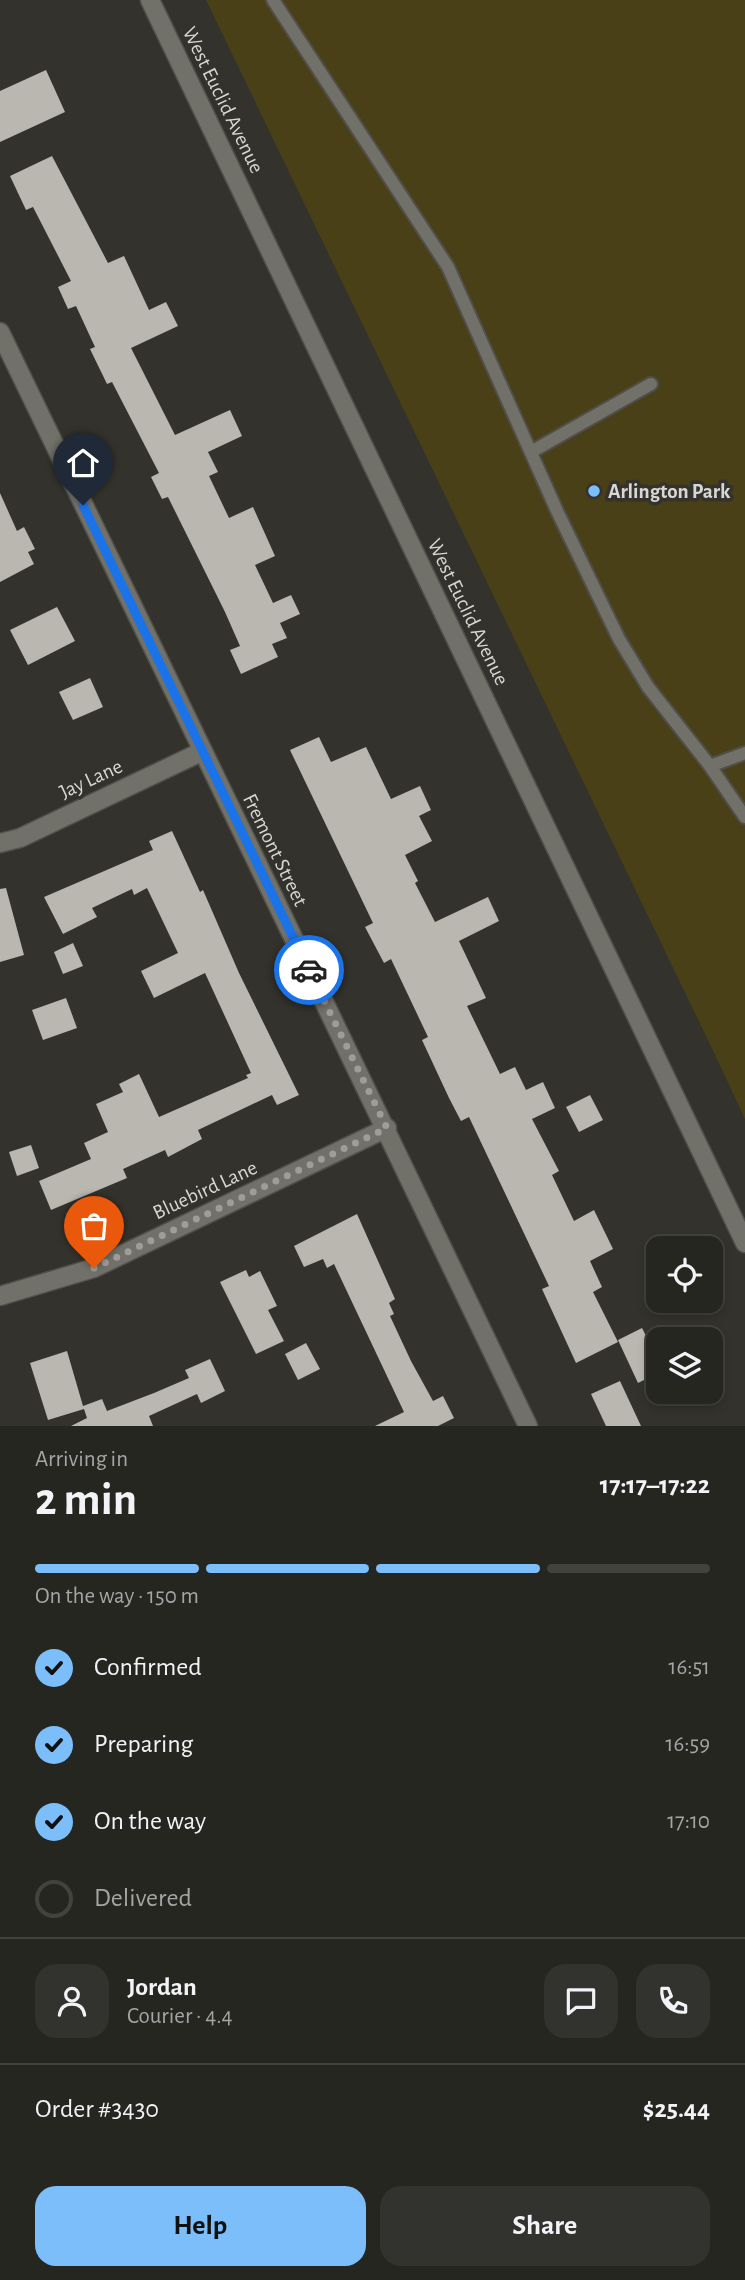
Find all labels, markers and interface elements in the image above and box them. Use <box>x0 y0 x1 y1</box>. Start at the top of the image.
street label: West Euclid Avenue <box>179 24 267 176</box>
pin <box>53 433 113 505</box>
icon: home <box>64 444 102 482</box>
place label: Arlington Park <box>608 481 731 502</box>
marker: Arlington Park <box>586 483 602 499</box>
street label: West Euclid Avenue <box>424 536 512 688</box>
street label: Jay Lane <box>56 755 126 803</box>
street label: Fremont Street <box>239 791 311 910</box>
courier <box>274 935 344 1005</box>
icon: car <box>290 951 328 989</box>
street label: Bluebird Lane <box>150 1157 260 1223</box>
pin <box>64 1196 124 1268</box>
icon: bag <box>75 1207 113 1245</box>
map controls <box>646 1236 723 1404</box>
button: locate <box>646 1236 723 1313</box>
button: layers <box>646 1327 723 1404</box>
text: Arriving in <box>35 1448 128 1471</box>
text: 17:17–17:22 <box>600 1472 710 1498</box>
text: 2 min <box>35 1477 137 1523</box>
text: On the way · 150 m <box>35 1585 199 1608</box>
icon: check <box>35 1649 73 1687</box>
text: Confirmed <box>94 1654 202 1680</box>
text: 16:51 <box>668 1656 710 1679</box>
icon: check <box>35 1726 73 1764</box>
text: Preparing <box>94 1731 193 1757</box>
text: 16:59 <box>666 1733 710 1756</box>
icon: check <box>35 1803 73 1841</box>
text: On the way <box>94 1808 206 1834</box>
text: 17:10 <box>667 1810 710 1833</box>
text: Delivered <box>94 1885 192 1911</box>
button: person <box>35 1964 109 2038</box>
button: chat <box>544 1964 618 2038</box>
button: phone <box>636 1964 710 2038</box>
text: Jordan <box>127 1974 197 2000</box>
text: Courier · 4.4 <box>127 2005 233 2028</box>
text: Order #3430 <box>35 2096 159 2122</box>
text: $25.44 <box>643 2096 710 2122</box>
button: Help <box>35 2186 366 2266</box>
button: Share <box>380 2186 710 2266</box>

